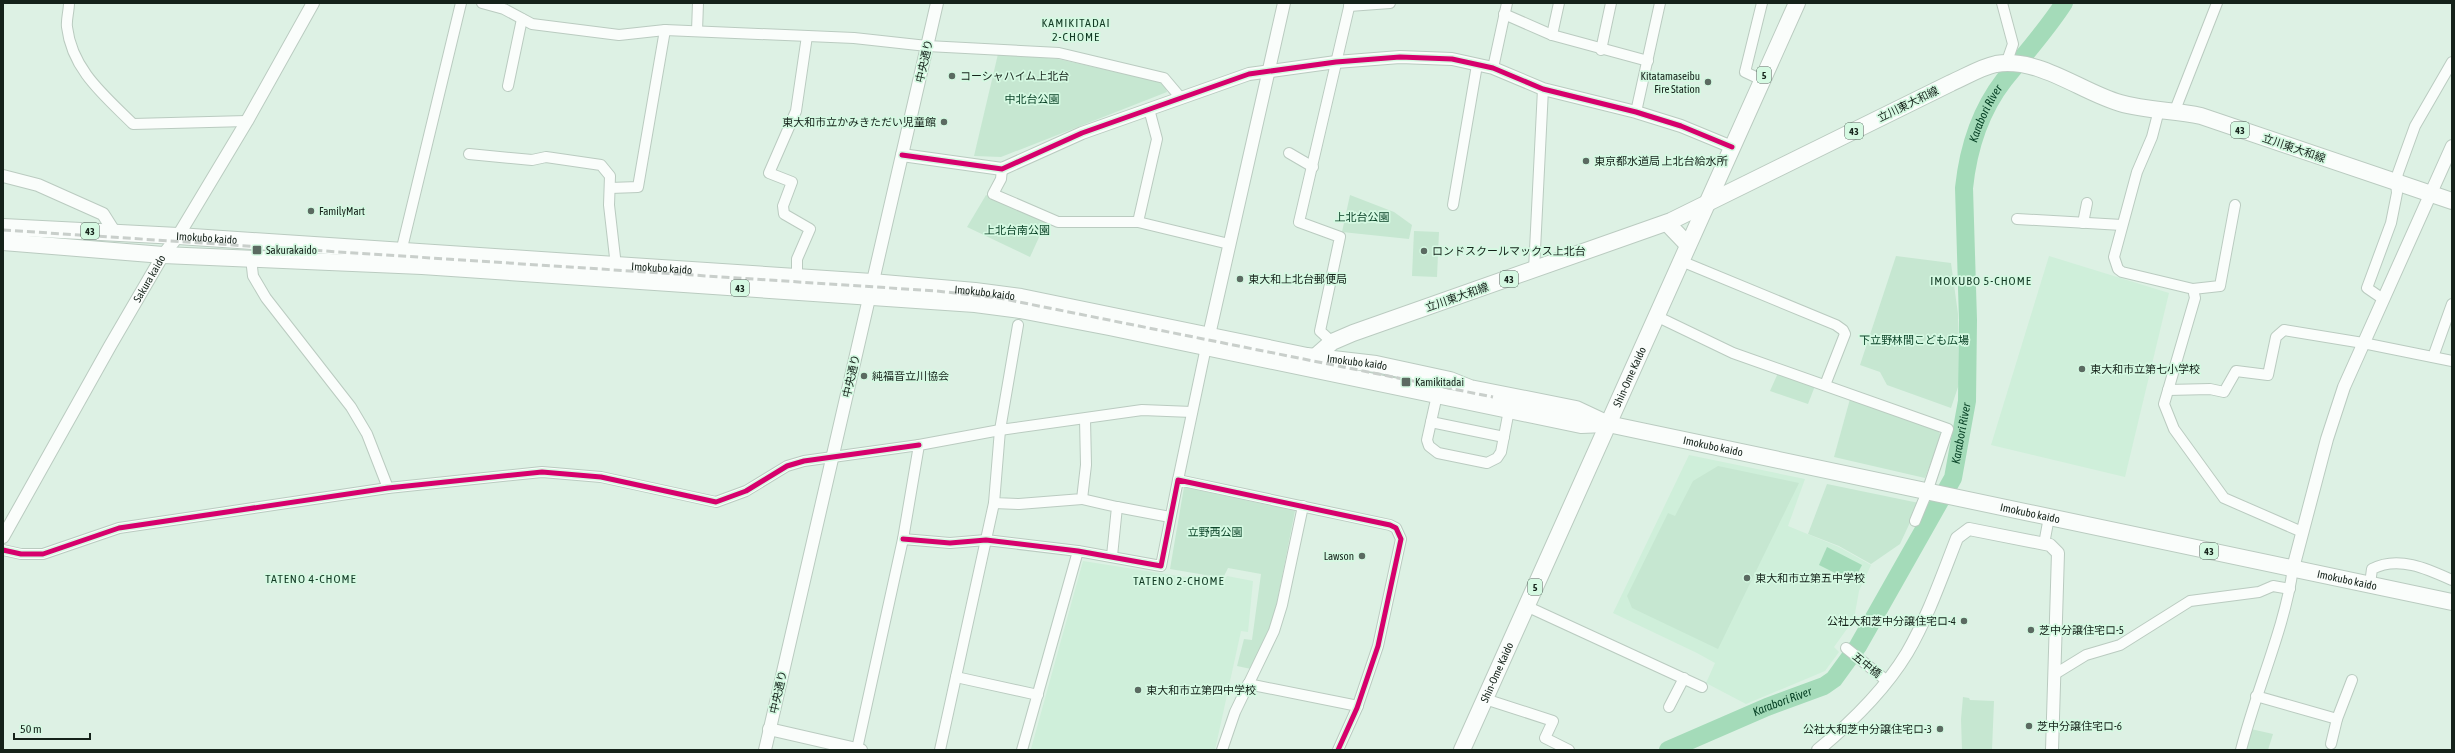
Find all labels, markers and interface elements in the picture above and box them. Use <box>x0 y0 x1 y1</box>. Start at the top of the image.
district label: KAMIKITADAI 2-CHOME <box>1041 16 1111 44</box>
street label: 中央通り <box>913 38 935 84</box>
road number: 5 <box>1757 67 1771 83</box>
place label: コーシャハイム上北台 <box>960 70 1069 82</box>
place label: Kitatamaseibu Fire Station <box>1641 70 1700 95</box>
marker: コーシャハイム上北台 <box>947 71 957 81</box>
marker: Kitatamaseibu Fire Station <box>1703 77 1713 87</box>
water label: Karabori River <box>1966 82 2005 144</box>
street label: 立川東大和線 <box>1876 84 1940 124</box>
park label: 中北台公園 <box>1005 93 1060 105</box>
place label: 東大和市立かみきただい児童館 <box>782 116 936 128</box>
marker: 東大和市立かみきただい児童館 <box>939 117 949 127</box>
road number: 43 <box>2231 122 2249 138</box>
road number: 43 <box>1845 123 1863 139</box>
street label: 立川東大和線 <box>2261 132 2327 164</box>
place label: 東京都水道局 上北台給水所 <box>1594 155 1729 167</box>
marker: 東京都水道局 上北台給水所 <box>1581 156 1591 166</box>
place label: FamilyMart <box>319 205 365 217</box>
marker: FamilyMart <box>306 206 316 216</box>
park label: 上北台公園 <box>1335 211 1390 223</box>
road number: 43 <box>81 223 99 239</box>
park label: 上北台南公園 <box>984 224 1050 236</box>
street label: Imokubo kaido <box>176 230 237 246</box>
marker: Sakurakaido <box>251 244 263 256</box>
place label: Sakurakaido <box>266 244 317 256</box>
place label: ロンドスクールマックス上北台 <box>1432 245 1586 257</box>
marker: ロンドスクールマックス上北台 <box>1419 246 1429 256</box>
street label: Sakura kaido <box>131 253 168 304</box>
street label: Imokubo kaido <box>631 260 692 276</box>
road number: 43 <box>1500 271 1518 287</box>
place label: 東大和上北台郵便局 <box>1248 273 1347 285</box>
marker: 東大和上北台郵便局 <box>1235 274 1245 284</box>
district label: IMOKUBO 5-CHOME <box>1930 274 2032 288</box>
road number: 43 <box>731 280 749 296</box>
street label: 立川東大和線 <box>1424 281 1490 313</box>
street label: Imokubo kaido <box>954 283 1016 302</box>
park label: 下立野林間こども広場 <box>1859 334 1969 346</box>
street label: Shin-Ome Kaido <box>1611 345 1648 409</box>
street label: Imokubo kaido <box>1326 352 1388 372</box>
street label: 中央通り <box>840 353 862 399</box>
place label: 東大和市立第七小学校 <box>2090 363 2200 375</box>
marker: 東大和市立第七小学校 <box>2077 364 2087 374</box>
place label: 純福音立川協会 <box>872 370 949 382</box>
marker: 純福音立川協会 <box>859 371 869 381</box>
marker: Kamikitadai <box>1400 376 1412 388</box>
place label: Kamikitadai <box>1415 376 1464 388</box>
water label: Karabori River <box>1949 401 1974 465</box>
street label: Imokubo kaido <box>1682 434 1744 458</box>
street label: Imokubo kaido <box>1999 501 2061 525</box>
park label: 立野西公園 <box>1188 526 1243 538</box>
road number: 43 <box>2200 543 2218 559</box>
place label: Lawson <box>1324 550 1354 562</box>
marker: Lawson <box>1357 551 1367 561</box>
street label: Imokubo kaido <box>2316 568 2378 592</box>
district label: TATENO 4-CHOME <box>265 572 357 586</box>
place label: 東大和市立第五中学校 <box>1755 572 1865 584</box>
marker: 東大和市立第五中学校 <box>1742 573 1752 583</box>
district label: TATENO 2-CHOME <box>1133 574 1225 588</box>
road number: 5 <box>1528 579 1542 595</box>
place label: 公社大和芝中分譲住宅ロ-4 <box>1827 615 1956 627</box>
marker: 公社大和芝中分譲住宅ロ-4 <box>1959 616 1969 626</box>
place label: 芝中分譲住宅ロ-5 <box>2039 624 2124 636</box>
marker: 芝中分譲住宅ロ-5 <box>2026 625 2036 635</box>
street label: Shin-Ome Kaido <box>1478 640 1515 704</box>
street label: 五中橋 <box>1850 650 1884 680</box>
street label: 中央通り <box>767 669 789 715</box>
place label: 東大和市立第四中学校 <box>1146 684 1256 696</box>
water label: Karabori River <box>1751 684 1814 719</box>
marker: 東大和市立第四中学校 <box>1133 685 1143 695</box>
scale bar <box>14 715 90 741</box>
place label: 芝中分譲住宅ロ-6 <box>2037 720 2122 732</box>
marker: 芝中分譲住宅ロ-6 <box>2024 721 2034 731</box>
text: 50 m <box>20 722 42 736</box>
place label: 公社大和芝中分譲住宅ロ-3 <box>1803 723 1932 735</box>
marker: 公社大和芝中分譲住宅ロ-3 <box>1935 724 1945 734</box>

